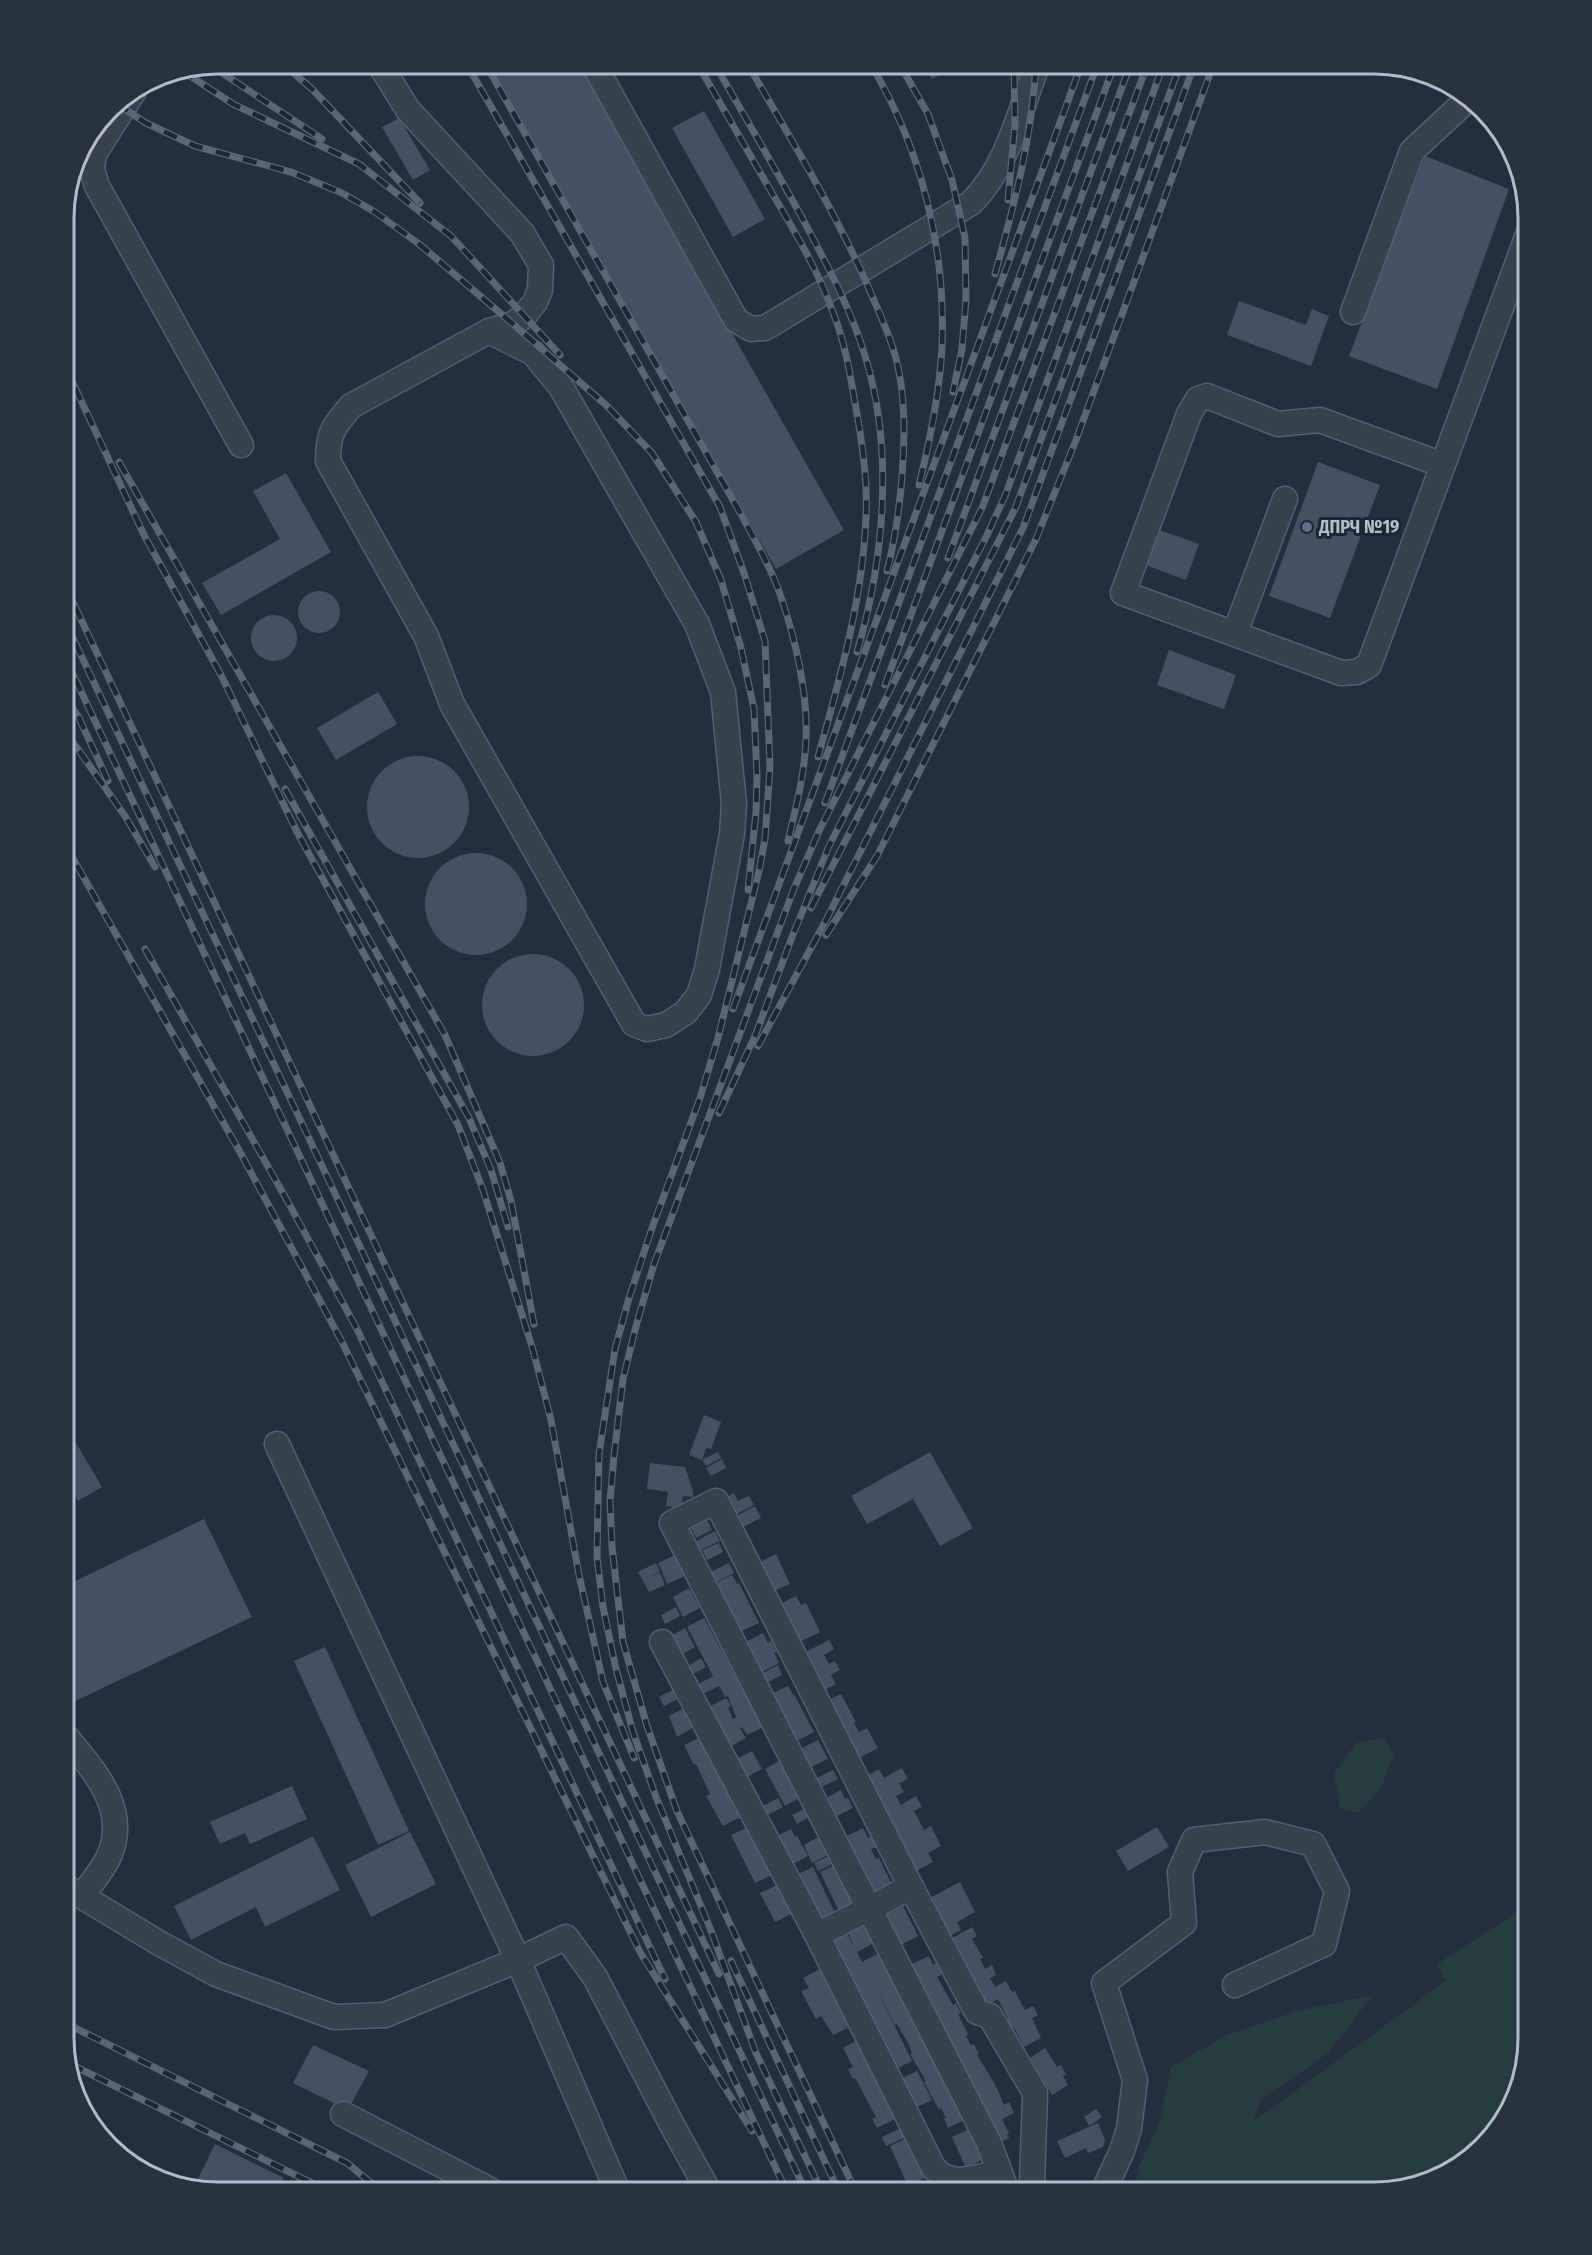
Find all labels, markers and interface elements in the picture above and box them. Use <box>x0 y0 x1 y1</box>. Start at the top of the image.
place label: ДПРЧ №19 <box>1318 516 1399 538</box>
marker: ДПРЧ №19 <box>1300 520 1314 534</box>

